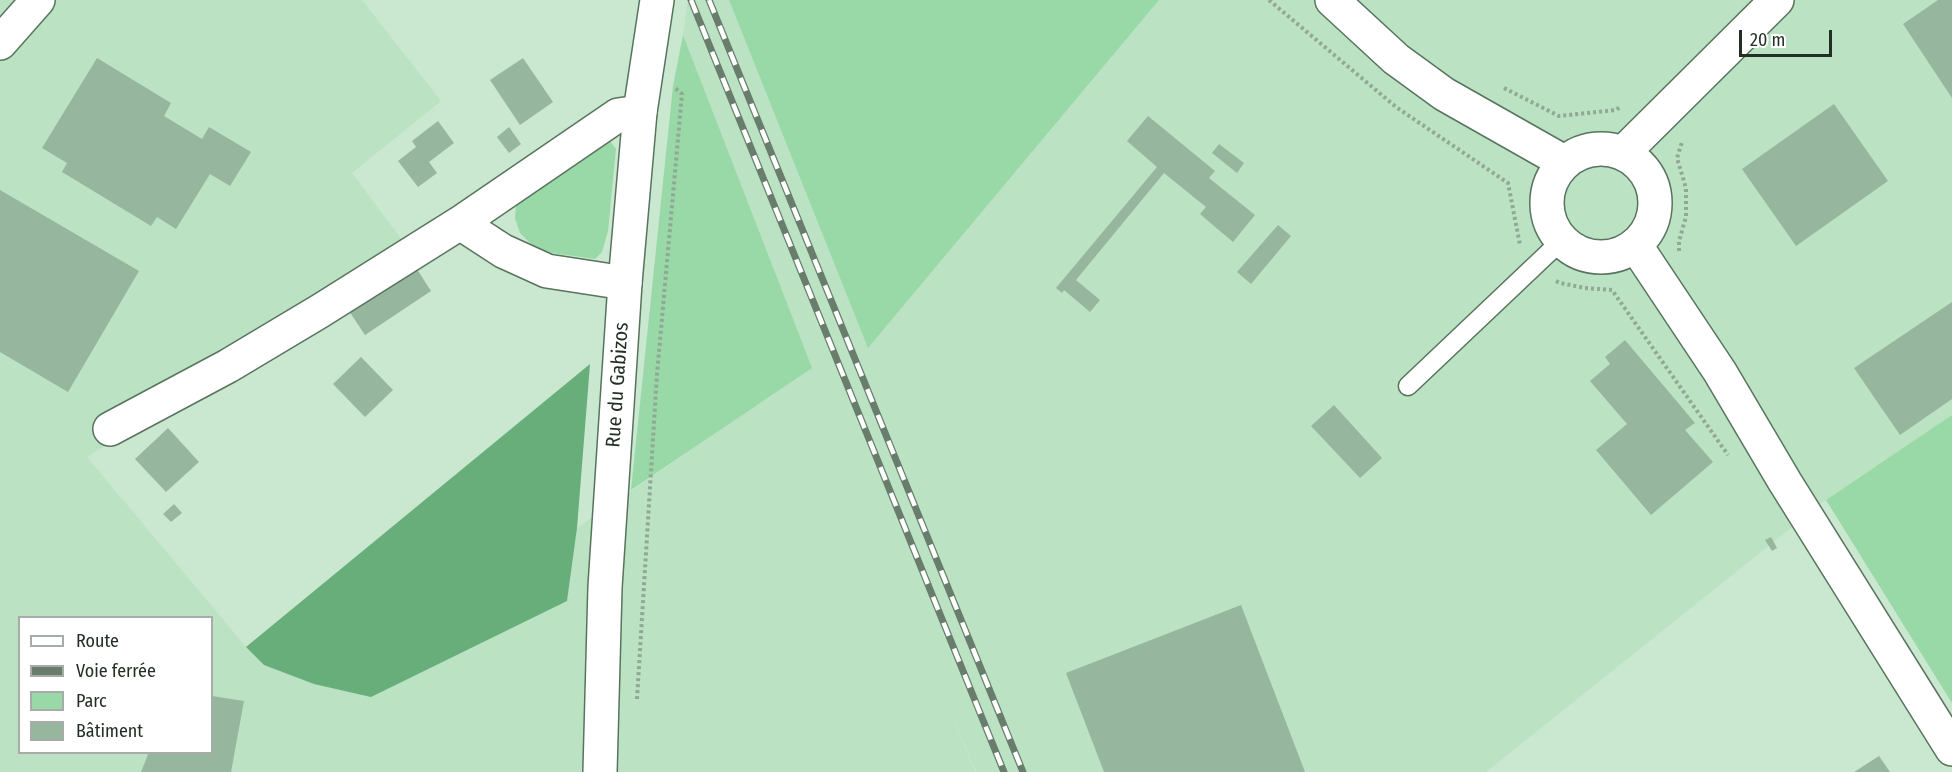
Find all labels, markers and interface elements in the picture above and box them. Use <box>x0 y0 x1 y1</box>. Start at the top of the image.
scale bar <box>1742 18 1835 56</box>
text: 20 m <box>1750 29 1785 51</box>
street label: Rue du Gabizos <box>602 322 634 448</box>
legend <box>18 616 213 754</box>
text: Route <box>76 630 119 652</box>
text: Voie ferrée <box>76 660 156 682</box>
text: Parc <box>76 690 107 712</box>
text: Bâtiment <box>76 720 143 742</box>

